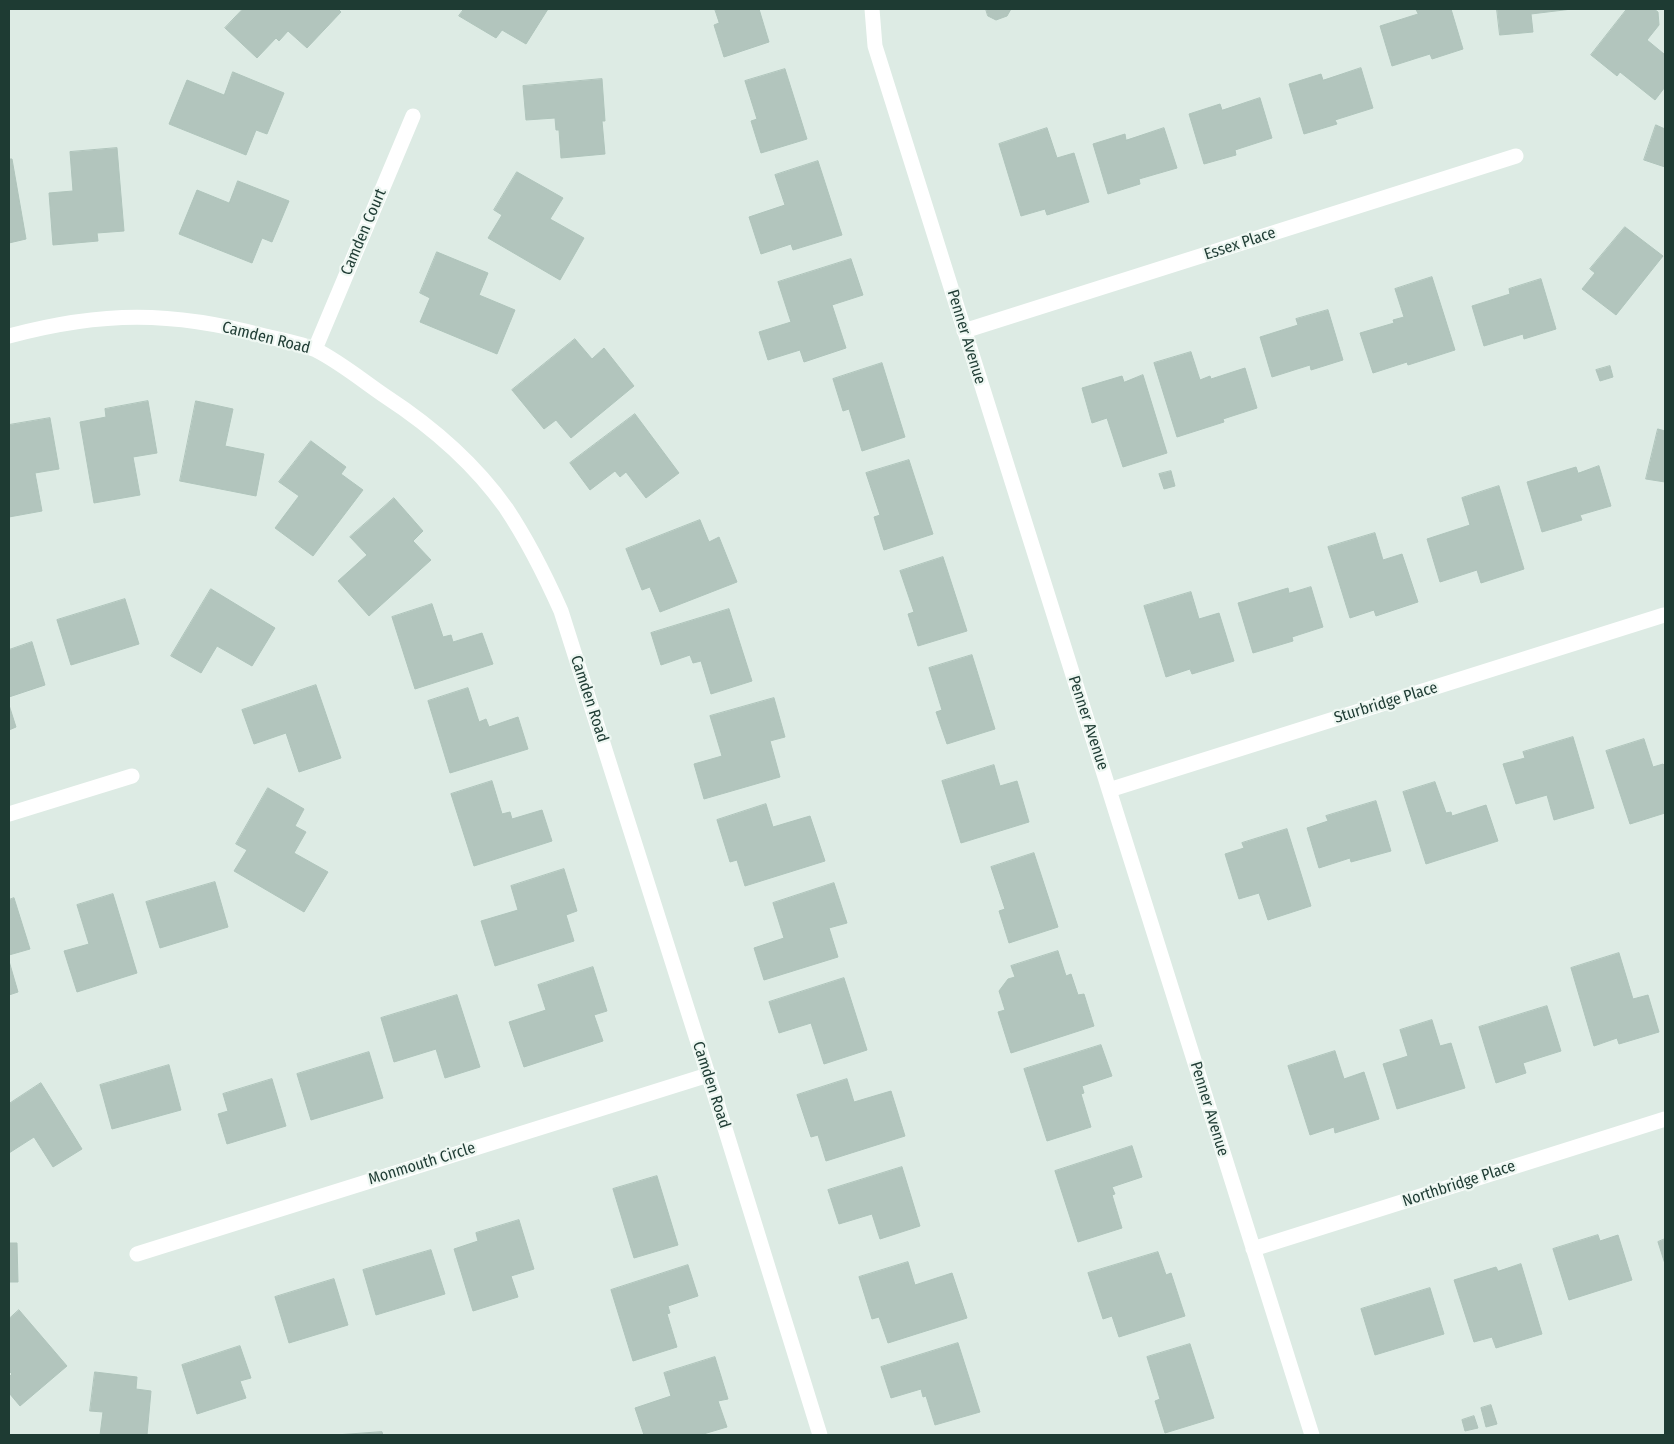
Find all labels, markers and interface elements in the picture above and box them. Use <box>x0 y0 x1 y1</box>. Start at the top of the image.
street label: Camden Court <box>337 186 391 278</box>
street label: Essex Place <box>1202 223 1278 265</box>
street label: Penner Avenue <box>942 287 990 387</box>
street label: Camden Road <box>220 318 312 358</box>
street label: Camden Road <box>566 653 612 745</box>
street label: Penner Avenue <box>1064 673 1112 773</box>
street label: Sturbridge Place <box>1332 678 1440 728</box>
street label: Camden Road <box>688 1039 734 1131</box>
street label: Penner Avenue <box>1185 1059 1233 1159</box>
street label: Monmouth Circle <box>366 1139 478 1189</box>
street label: Northbridge Place <box>1400 1157 1518 1211</box>

